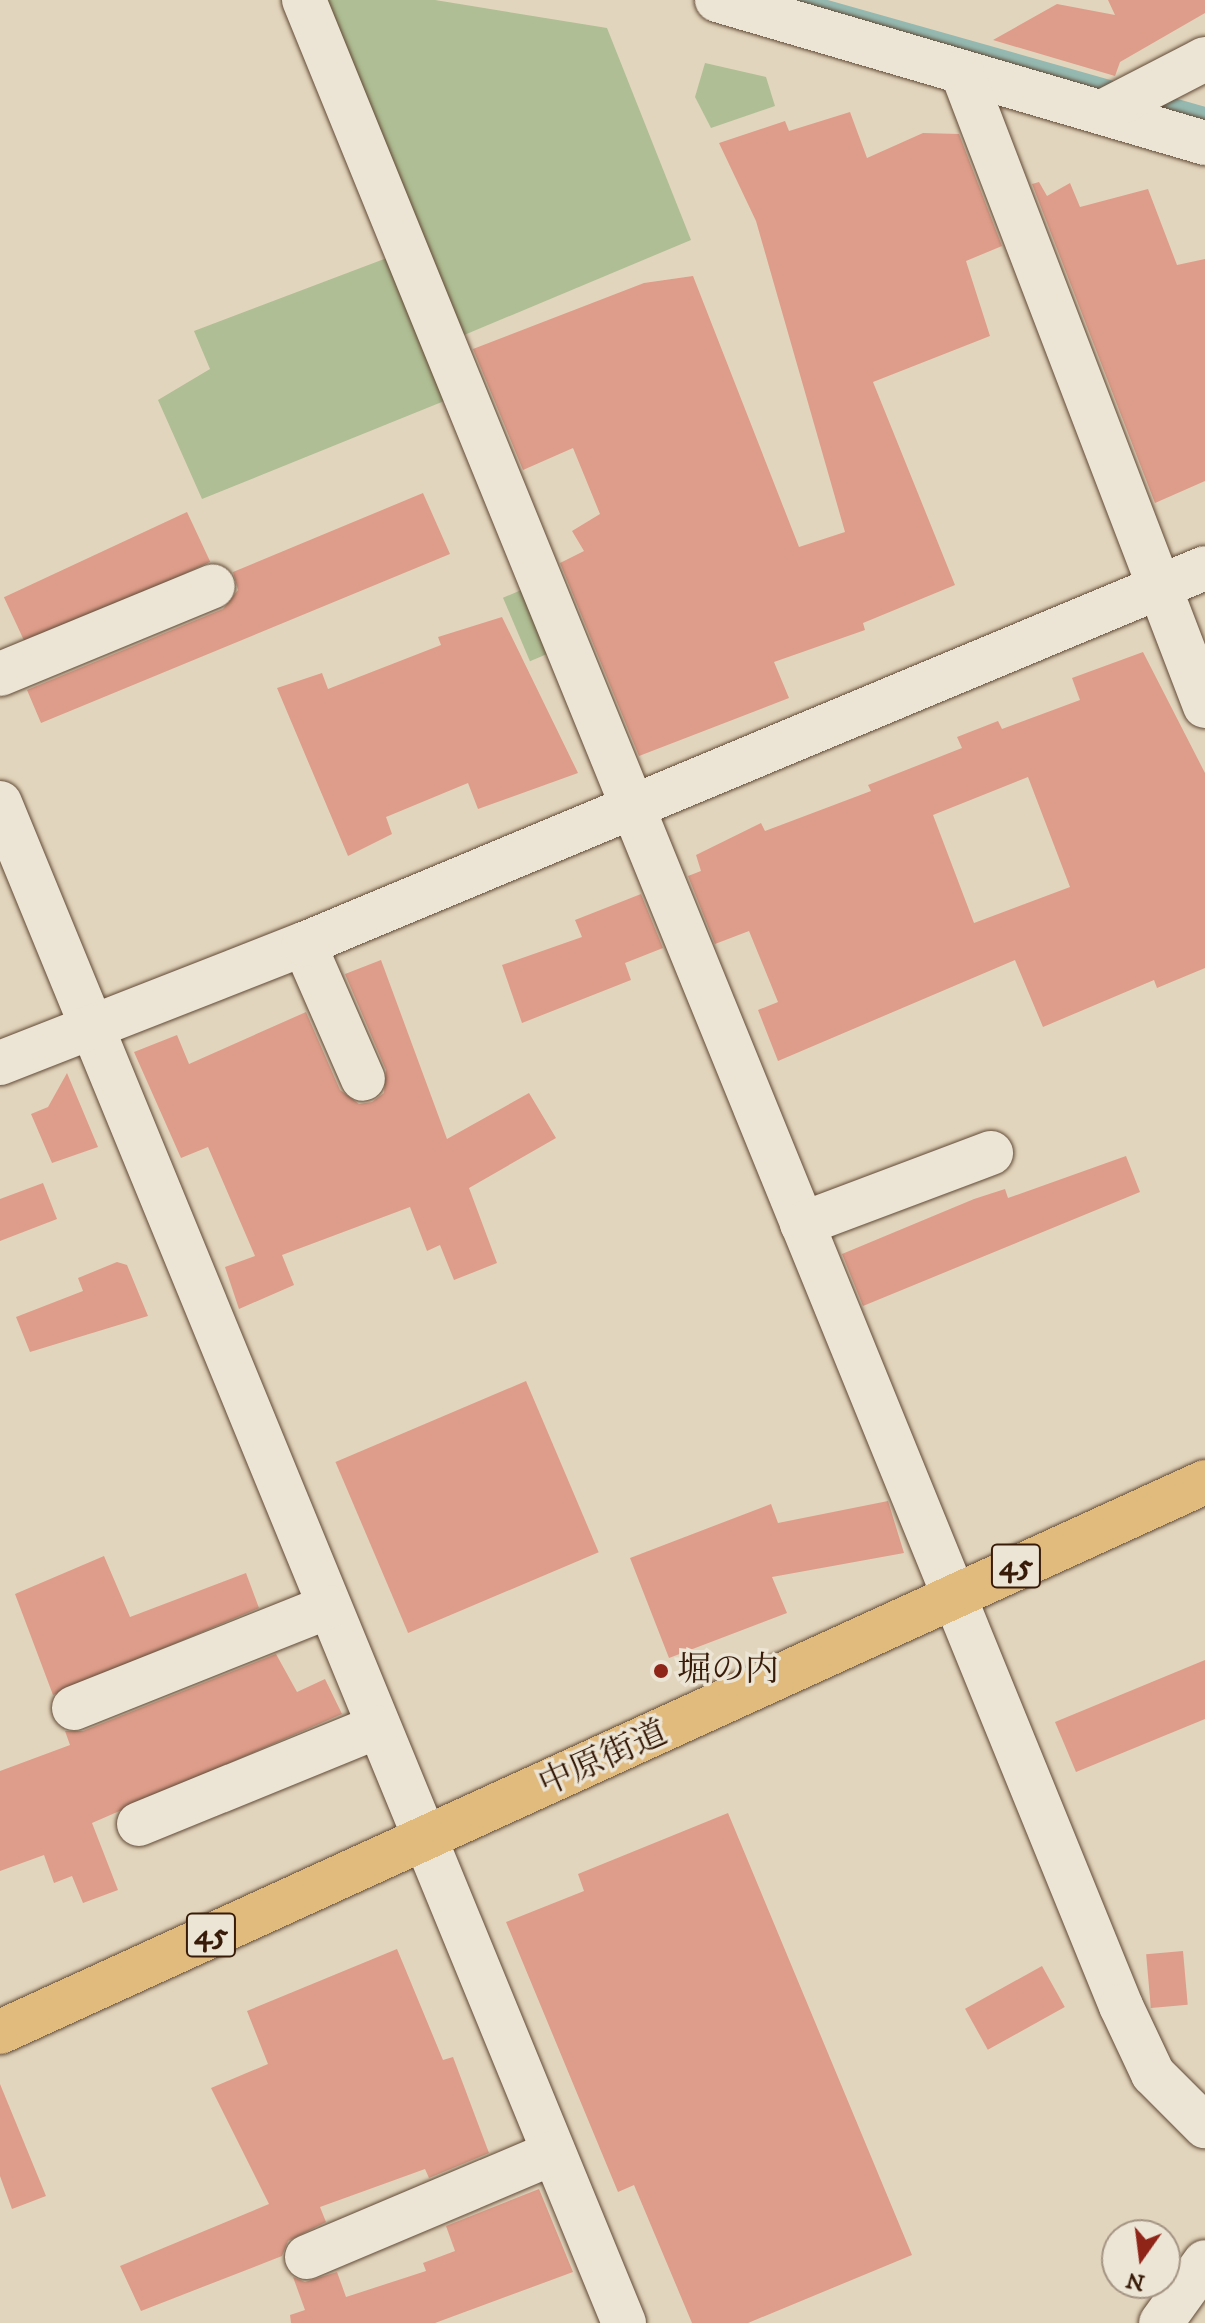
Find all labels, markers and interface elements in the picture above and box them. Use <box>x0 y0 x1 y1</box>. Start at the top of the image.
road number: 45 <box>990 1538 1042 1594</box>
place label: 堀の内 <box>677 1651 779 1691</box>
marker: 堀の内 <box>652 1662 670 1680</box>
street label: 中原街道 <box>533 1713 673 1805</box>
road number: 45 <box>185 1907 237 1963</box>
north arrow <box>1101 2219 1181 2299</box>
text: N <box>1124 2266 1148 2296</box>

